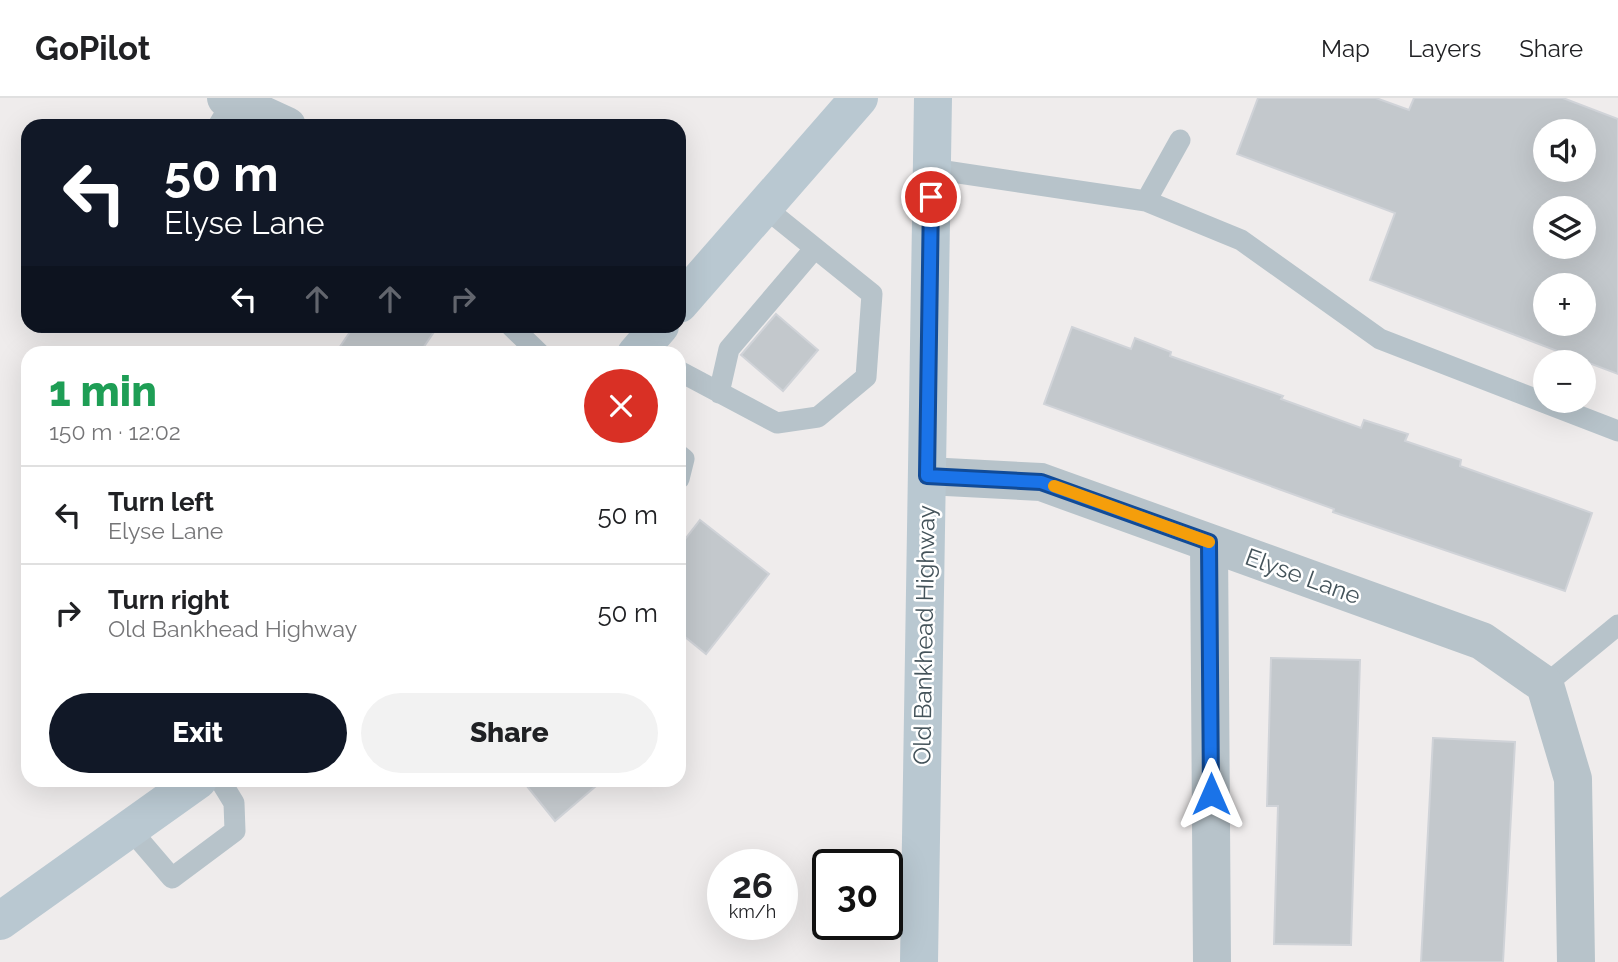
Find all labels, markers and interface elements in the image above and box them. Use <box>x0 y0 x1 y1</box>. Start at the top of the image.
text: GoPilot <box>35 29 150 68</box>
text: Map <box>1321 34 1370 63</box>
text: Layers <box>1408 34 1481 63</box>
text: Share <box>1519 34 1583 63</box>
map controls <box>1533 119 1596 413</box>
button: sound <box>1533 119 1596 182</box>
text: 50 m <box>164 145 279 202</box>
icon: left <box>49 147 140 238</box>
pin <box>901 167 961 227</box>
icon: arrive <box>912 178 950 216</box>
button: layers <box>1533 196 1596 259</box>
text: Elyse Lane <box>164 204 325 241</box>
button: + <box>1533 273 1596 336</box>
icon: left <box>225 280 263 318</box>
icon: ahead <box>298 280 336 318</box>
icon: ahead <box>371 280 409 318</box>
icon: right <box>444 280 482 318</box>
button: − <box>1533 350 1596 413</box>
text: 1 min <box>49 367 157 416</box>
button: close <box>584 369 658 443</box>
text: 150 m · 12:02 <box>49 418 181 445</box>
text: Turn left <box>108 487 214 517</box>
icon: left <box>49 496 87 534</box>
text: 50 m <box>597 500 658 530</box>
street label: Old Bankhead Highway <box>907 505 941 765</box>
text: Elyse Lane <box>108 517 223 544</box>
street label: Elyse Lane <box>1241 542 1365 610</box>
text: Turn right <box>108 585 229 615</box>
icon: right <box>49 594 87 632</box>
text: 50 m <box>597 598 658 628</box>
text: Old Bankhead Highway <box>108 615 357 642</box>
button: Exit <box>49 693 347 773</box>
button: Share <box>361 693 658 773</box>
position arrow <box>1174 757 1248 831</box>
speed limit sign: 30 <box>812 849 903 940</box>
text: 26 <box>732 865 773 906</box>
text: km/h <box>729 901 776 922</box>

